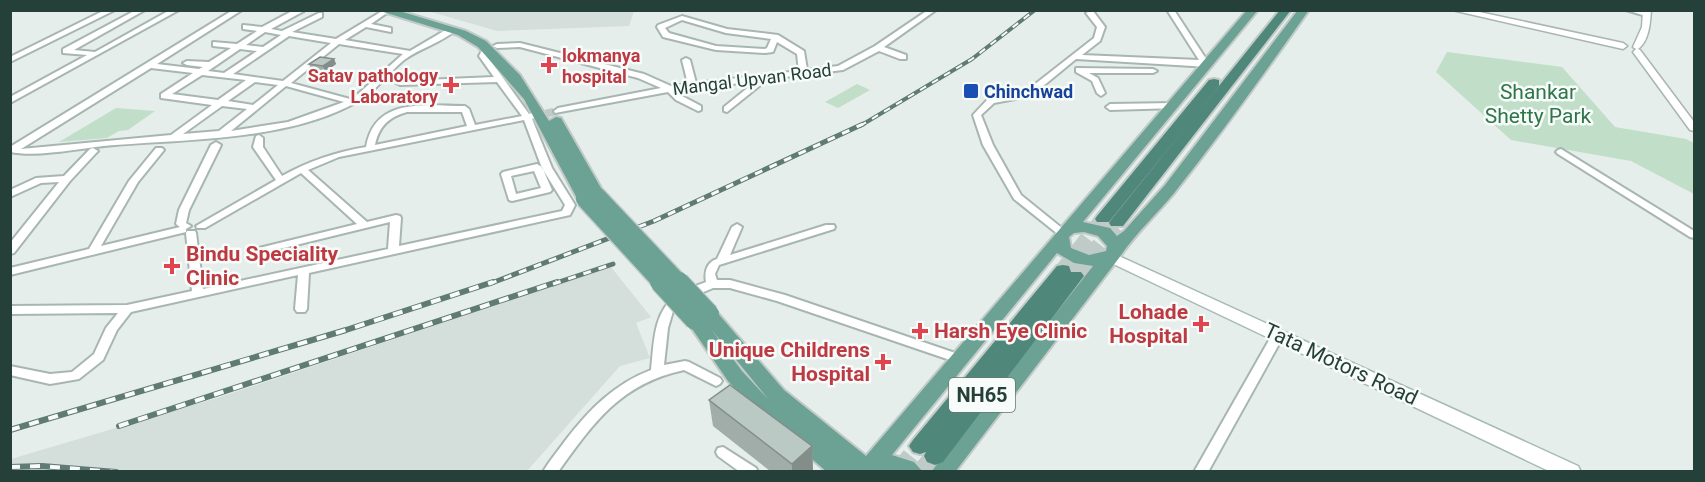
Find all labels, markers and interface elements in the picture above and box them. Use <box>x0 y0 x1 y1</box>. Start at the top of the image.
place label: lokmanya hospital <box>562 45 641 87</box>
marker: lokmanya hospital <box>540 56 558 74</box>
street label: Mangal Upvan Road <box>671 59 833 99</box>
place label: Satav pathology Laboratory <box>308 65 439 107</box>
marker: Satav pathology Laboratory <box>442 76 460 94</box>
park label: Shankar Shetty Park <box>1485 80 1592 128</box>
place label: Chinchwad <box>984 81 1073 102</box>
marker: Chinchwad <box>962 82 980 100</box>
place label: Bindu Speciality Clinic <box>186 242 339 290</box>
marker: Bindu Speciality Clinic <box>163 257 181 275</box>
place label: Lohade Hospital <box>1109 300 1188 348</box>
marker: Lohade Hospital <box>1192 315 1210 333</box>
street label: Tata Motors Road <box>1260 318 1422 410</box>
place label: Harsh Eye Clinic <box>934 319 1087 343</box>
marker: Harsh Eye Clinic <box>911 322 929 340</box>
place label: Unique Childrens Hospital <box>709 338 870 386</box>
marker: Unique Childrens Hospital <box>874 353 892 371</box>
road number: NH65 <box>949 378 1015 412</box>

